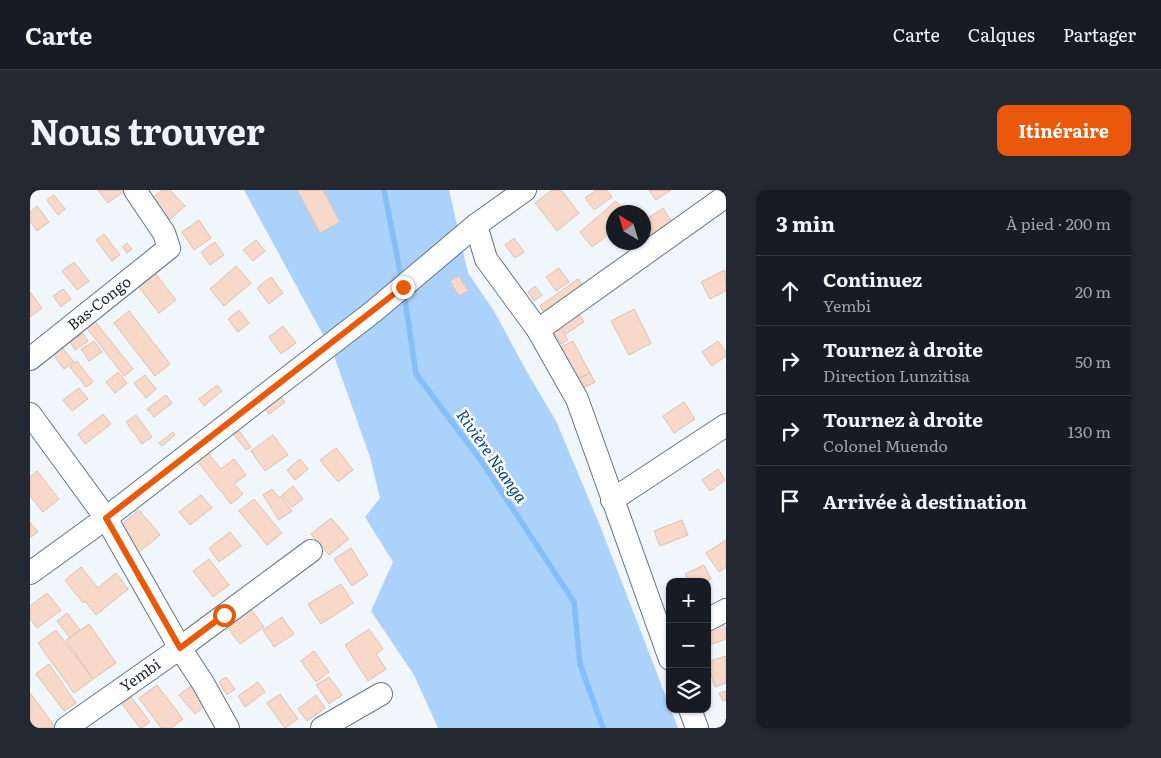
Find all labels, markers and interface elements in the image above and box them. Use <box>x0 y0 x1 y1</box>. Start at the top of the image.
text: Carte <box>25 17 92 52</box>
text: Carte <box>893 21 940 48</box>
text: Calques <box>968 21 1035 48</box>
text: Partager <box>1063 21 1136 48</box>
text: Nous trouver <box>30 104 265 156</box>
button: Itinéraire <box>997 105 1131 156</box>
north arrow <box>606 205 651 250</box>
text: 3 min <box>776 207 835 238</box>
text: À pied · 200 m <box>1006 211 1111 235</box>
text: Continuez <box>823 265 922 293</box>
street label: Bas-Congo <box>62 269 136 335</box>
route end <box>392 276 415 299</box>
icon: ahead <box>776 277 804 305</box>
text: 20 m <box>1075 279 1111 303</box>
text: Yembi <box>823 293 871 317</box>
text: Tournez à droite <box>823 335 983 363</box>
icon: right <box>776 347 804 375</box>
text: 50 m <box>1075 349 1111 373</box>
text: Direction Lunzitisa <box>823 363 970 387</box>
water label: Rivière Nsanga <box>452 404 534 508</box>
text: Tournez à droite <box>823 405 983 433</box>
icon: right <box>776 417 804 445</box>
text: 130 m <box>1068 419 1111 443</box>
text: Colonel Muendo <box>823 433 948 457</box>
icon: arrive <box>776 487 804 515</box>
text: Arrivée à destination <box>823 487 1027 515</box>
map controls <box>666 578 711 713</box>
button: + <box>666 578 711 623</box>
route start <box>213 604 236 627</box>
button: − <box>666 623 711 668</box>
street label: Yembi <box>115 652 165 697</box>
button: layers <box>666 668 711 713</box>

